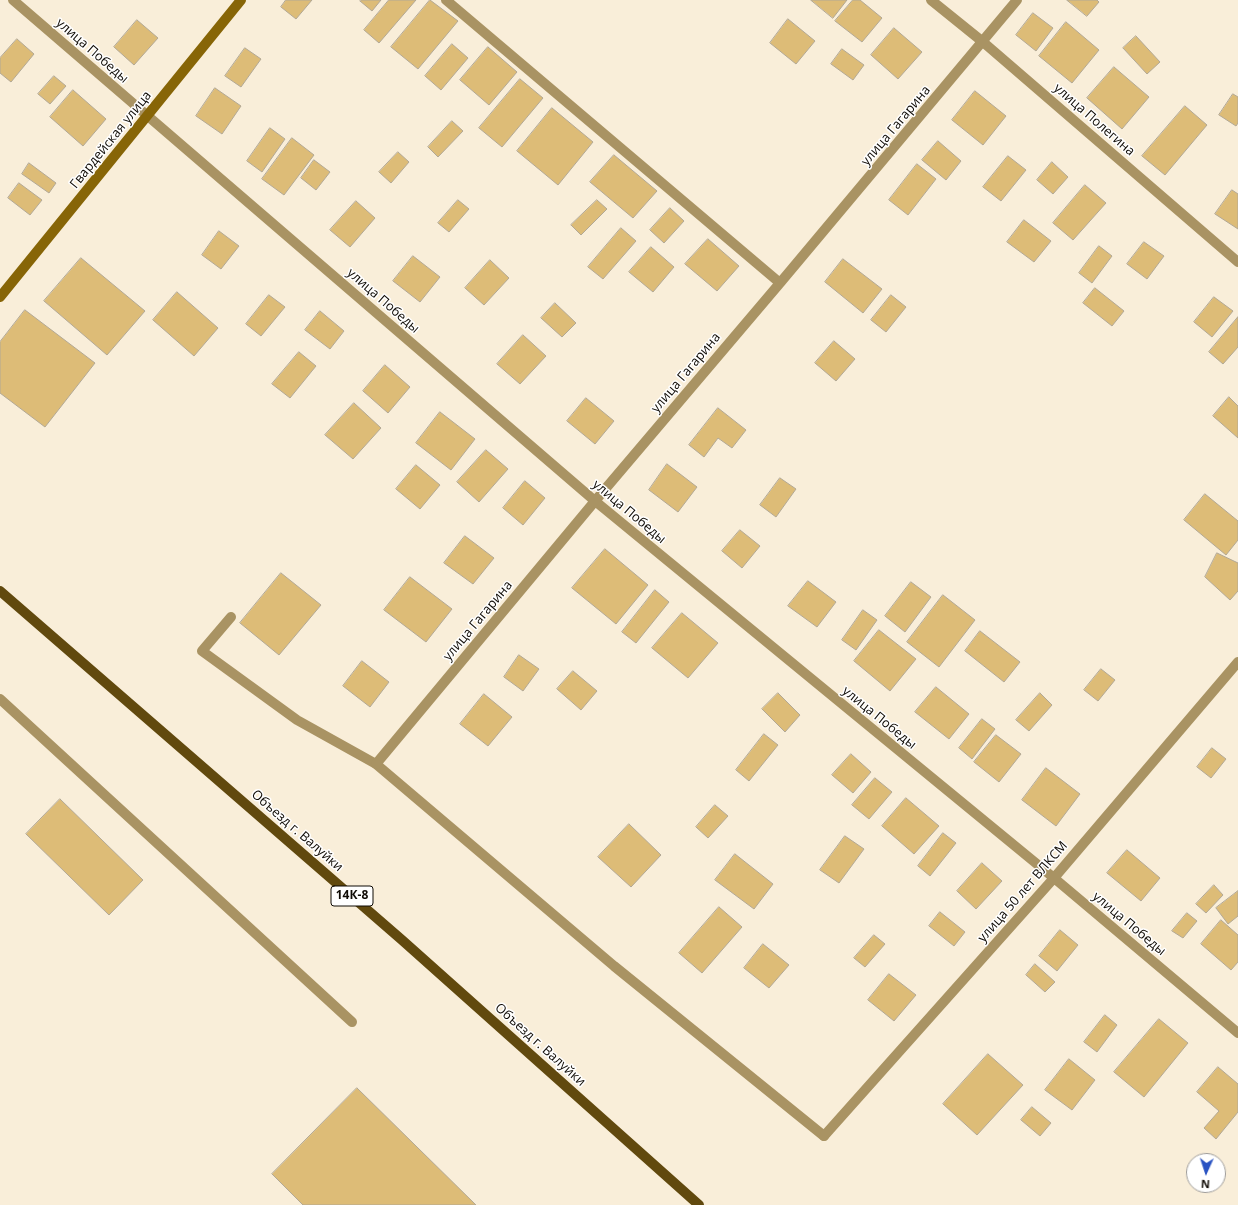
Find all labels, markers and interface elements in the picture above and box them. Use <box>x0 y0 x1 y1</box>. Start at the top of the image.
street label: улица Победы <box>53 15 131 87</box>
street label: улица Полегина <box>1050 81 1138 159</box>
street label: улица Гагарина <box>858 83 934 169</box>
street label: Гвардейская улица <box>67 88 155 192</box>
street label: улица Победы <box>344 265 422 337</box>
street label: улица Гагарина <box>648 330 724 416</box>
street label: улица Победы <box>589 477 669 547</box>
street label: улица Гагарина <box>440 578 516 664</box>
street label: улица Победы <box>839 683 919 753</box>
street label: Объезд г. Валуйки <box>248 787 346 875</box>
street label: улица 50 лет ВЛКСМ <box>975 838 1071 946</box>
road number: 14К-8 <box>331 886 373 906</box>
street label: улица Победы <box>1089 889 1169 959</box>
street label: Объезд г. Валуйки <box>492 1000 588 1090</box>
north arrow <box>1186 1153 1226 1193</box>
text: N <box>1201 1177 1210 1192</box>

